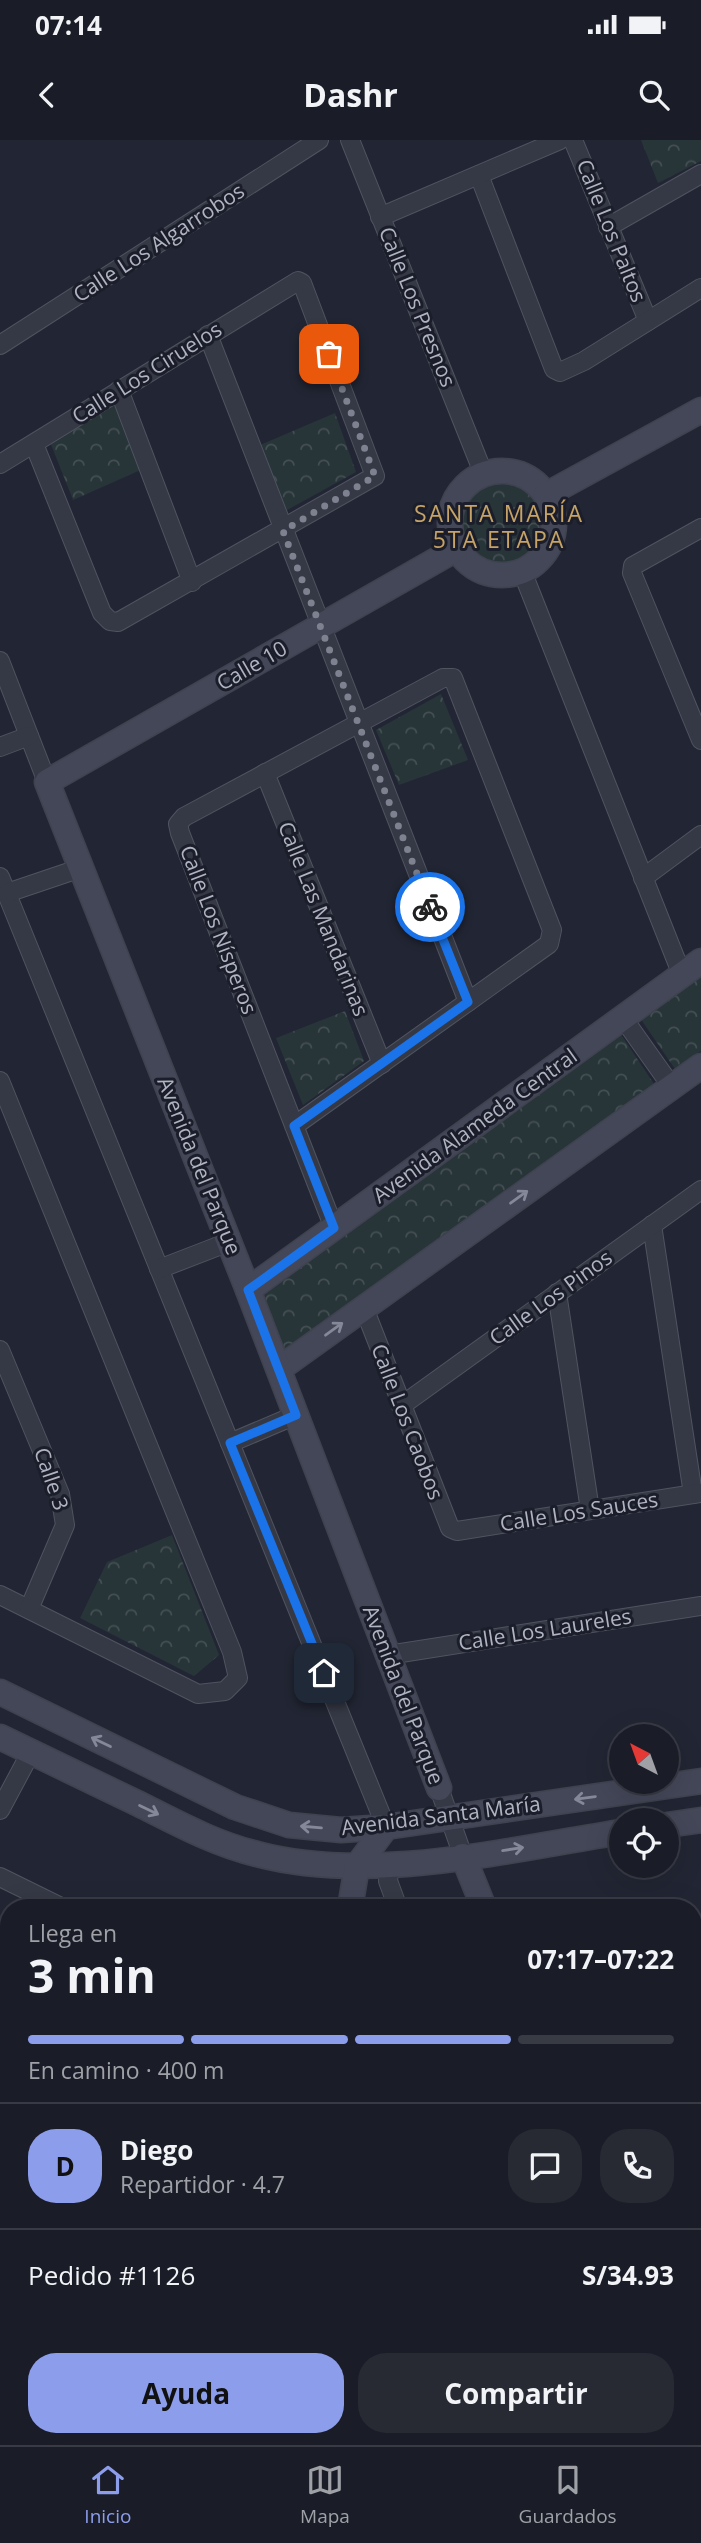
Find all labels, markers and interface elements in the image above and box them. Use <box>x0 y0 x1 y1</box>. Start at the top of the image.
text: 07:14 <box>35 7 102 43</box>
text: Dashr <box>303 73 398 116</box>
icon: back <box>28 76 66 114</box>
icon: search <box>635 76 673 114</box>
street label: Calle Los Paltos <box>571 155 653 306</box>
street label: Calle Los Algarrobos <box>67 176 249 308</box>
street label: Calle Los Presnos <box>373 222 463 391</box>
street label: Calle Los Ciruelos <box>66 315 227 429</box>
pin <box>299 324 359 384</box>
icon: bag <box>310 335 348 373</box>
district label: SANTA MARÍA 5TA ETAPA <box>414 497 584 555</box>
street label: Calle 10 <box>211 634 292 696</box>
street label: Calle Las Mandarinas <box>272 817 376 1020</box>
street label: Calle Los Nísperos <box>174 841 264 1018</box>
courier <box>395 872 465 942</box>
icon: bike <box>411 888 449 926</box>
street label: Avenida Alameda Central <box>367 1042 582 1209</box>
street label: Avenida del Parque <box>151 1073 248 1259</box>
one-way arrow <box>509 1190 528 1204</box>
street label: Calle Los Pinos <box>483 1243 617 1351</box>
one-way arrow <box>324 1322 343 1337</box>
street label: Calle Los Caobos <box>365 1340 451 1504</box>
street label: Calle 3 <box>28 1443 76 1514</box>
street label: Calle Los Sauces <box>498 1485 660 1537</box>
street label: Avenida del Parque <box>357 1601 451 1788</box>
street label: Calle Los Laureles <box>456 1602 633 1657</box>
pin <box>294 1643 354 1703</box>
icon: home <box>305 1654 343 1692</box>
north arrow <box>609 1724 679 1794</box>
map controls <box>609 1724 679 1878</box>
one-way arrow <box>91 1734 112 1748</box>
street label: Avenida Santa María <box>340 1789 542 1841</box>
one-way arrow <box>574 1792 597 1805</box>
one-way arrow <box>138 1803 159 1817</box>
button: locate <box>609 1808 679 1878</box>
one-way arrow <box>300 1820 323 1833</box>
one-way arrow <box>501 1842 524 1855</box>
text: Llega en <box>28 1917 117 1949</box>
text: 07:17–07:22 <box>527 1941 674 1977</box>
text: 3 min <box>28 1944 156 2006</box>
text: En camino · 400 m <box>28 2054 224 2086</box>
button: chat <box>508 2129 582 2203</box>
button: phone <box>600 2129 674 2203</box>
text: Diego <box>120 2132 193 2168</box>
text: D <box>55 2148 75 2184</box>
text: Repartidor · 4.7 <box>120 2168 285 2200</box>
text: Pedido #1126 <box>28 2257 195 2293</box>
text: S/34.93 <box>582 2257 674 2293</box>
button: Ayuda <box>28 2353 344 2433</box>
button: Compartir <box>358 2353 674 2433</box>
tab: Inicio <box>84 2461 131 2529</box>
tab: Mapa <box>300 2461 350 2529</box>
tab: Guardados <box>519 2461 617 2529</box>

